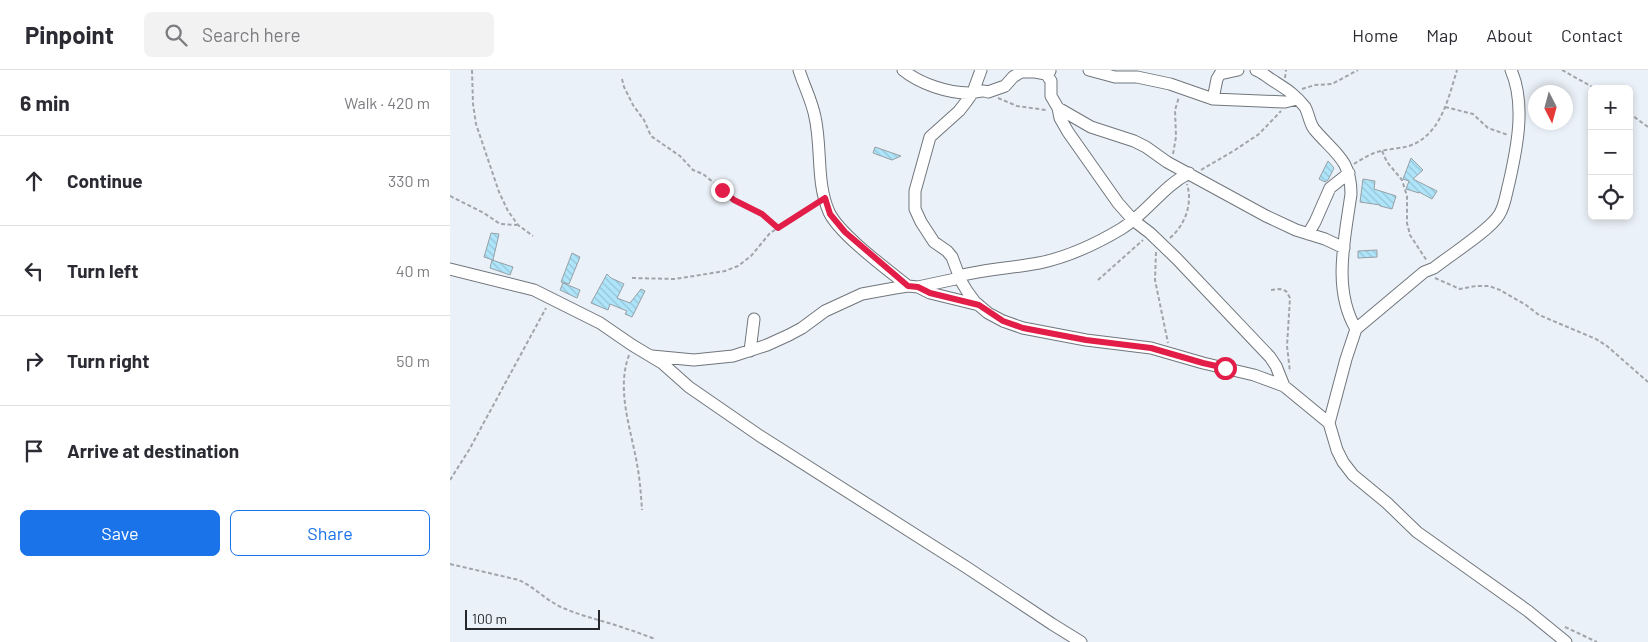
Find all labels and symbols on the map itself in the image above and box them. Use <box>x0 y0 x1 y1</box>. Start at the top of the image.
north arrow <box>1528 85 1573 130</box>
route end <box>711 179 734 202</box>
route start <box>1214 357 1237 380</box>
scale bar <box>465 607 600 630</box>

